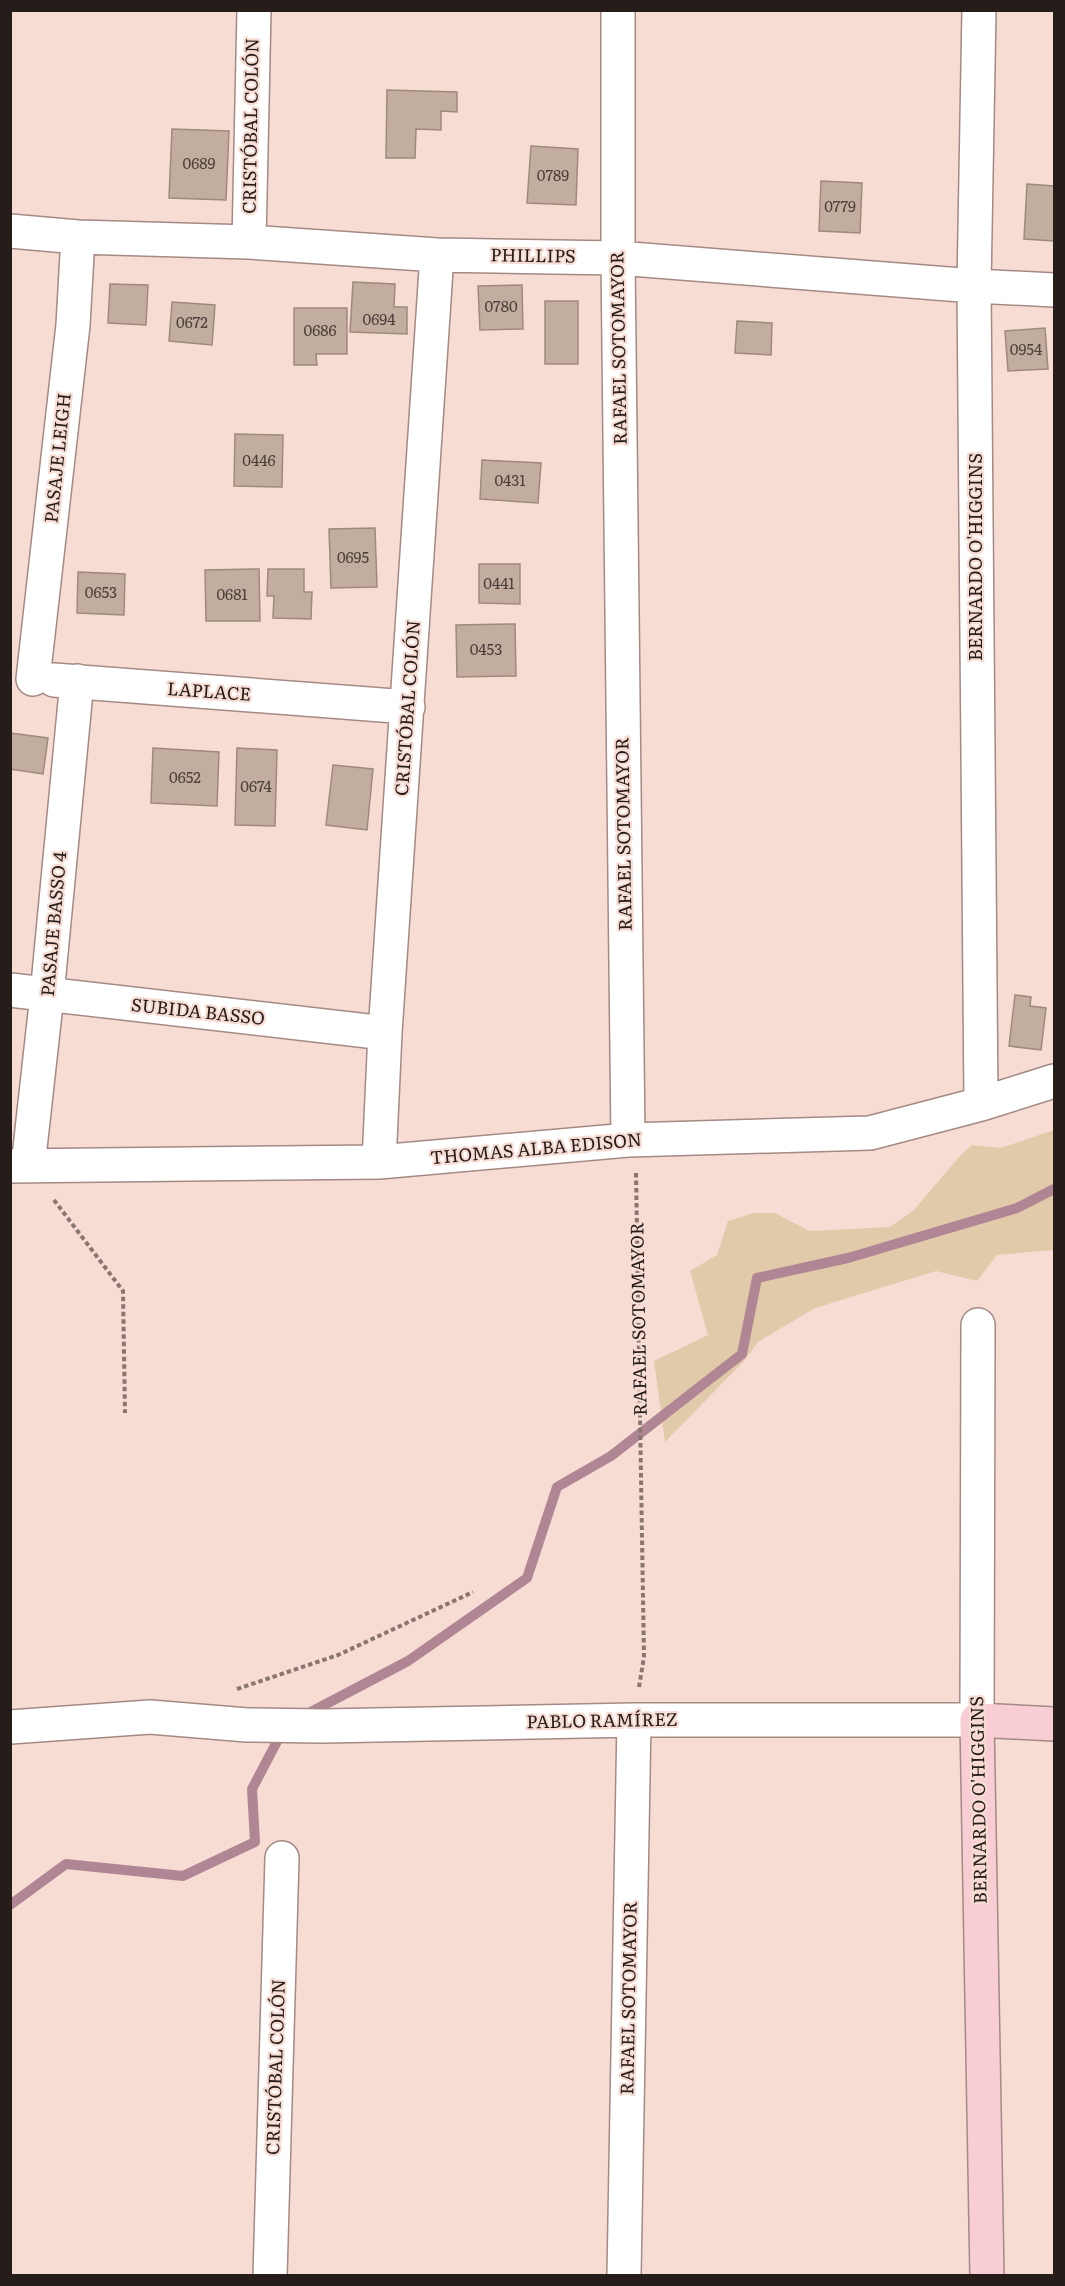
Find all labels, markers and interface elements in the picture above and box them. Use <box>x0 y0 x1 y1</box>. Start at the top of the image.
street label: CRISTÓBAL COLÓN <box>234 38 265 214</box>
house number: 0689 <box>183 151 216 174</box>
house number: 0789 <box>537 163 569 186</box>
house number: 0779 <box>824 194 856 217</box>
street label: PHILLIPS <box>490 240 576 269</box>
street label: RAFAEL SOTOMAYOR <box>602 251 633 445</box>
house number: 0780 <box>484 294 518 317</box>
house number: 0694 <box>363 307 395 330</box>
house number: 0672 <box>176 310 208 333</box>
house number: 0686 <box>303 318 337 341</box>
house number: 0954 <box>1010 337 1042 360</box>
street label: PASAJE LEIGH <box>36 391 77 524</box>
house number: 0446 <box>242 448 276 471</box>
street label: BERNARDO O'HIGGINS <box>961 453 988 661</box>
house number: 0431 <box>494 468 526 491</box>
house number: 0695 <box>337 545 369 568</box>
house number: 0441 <box>483 571 515 594</box>
house number: 0653 <box>85 580 117 603</box>
house number: 0681 <box>216 582 248 605</box>
street label: CRISTÓBAL COLÓN <box>387 619 426 797</box>
house number: 0453 <box>470 637 502 660</box>
street label: LAPLACE <box>166 674 252 707</box>
street label: RAFAEL SOTOMAYOR <box>607 737 638 931</box>
house number: 0652 <box>169 765 201 788</box>
house number: 0674 <box>240 774 272 797</box>
street label: PASAJE BASSO 4 <box>33 850 72 997</box>
street label: SUBIDA BASSO <box>130 990 266 1031</box>
street label: THOMAS ALBA EDISON <box>429 1125 643 1170</box>
street label: RAFAEL SOTOMAYOR <box>622 1222 653 1416</box>
street label: BERNARDO O'HIGGINS <box>962 1696 993 1904</box>
street label: PABLO RAMÍREZ <box>526 1705 678 1734</box>
street label: RAFAEL SOTOMAYOR <box>612 1901 643 2095</box>
street label: CRISTÓBAL COLÓN <box>258 1978 291 2155</box>

